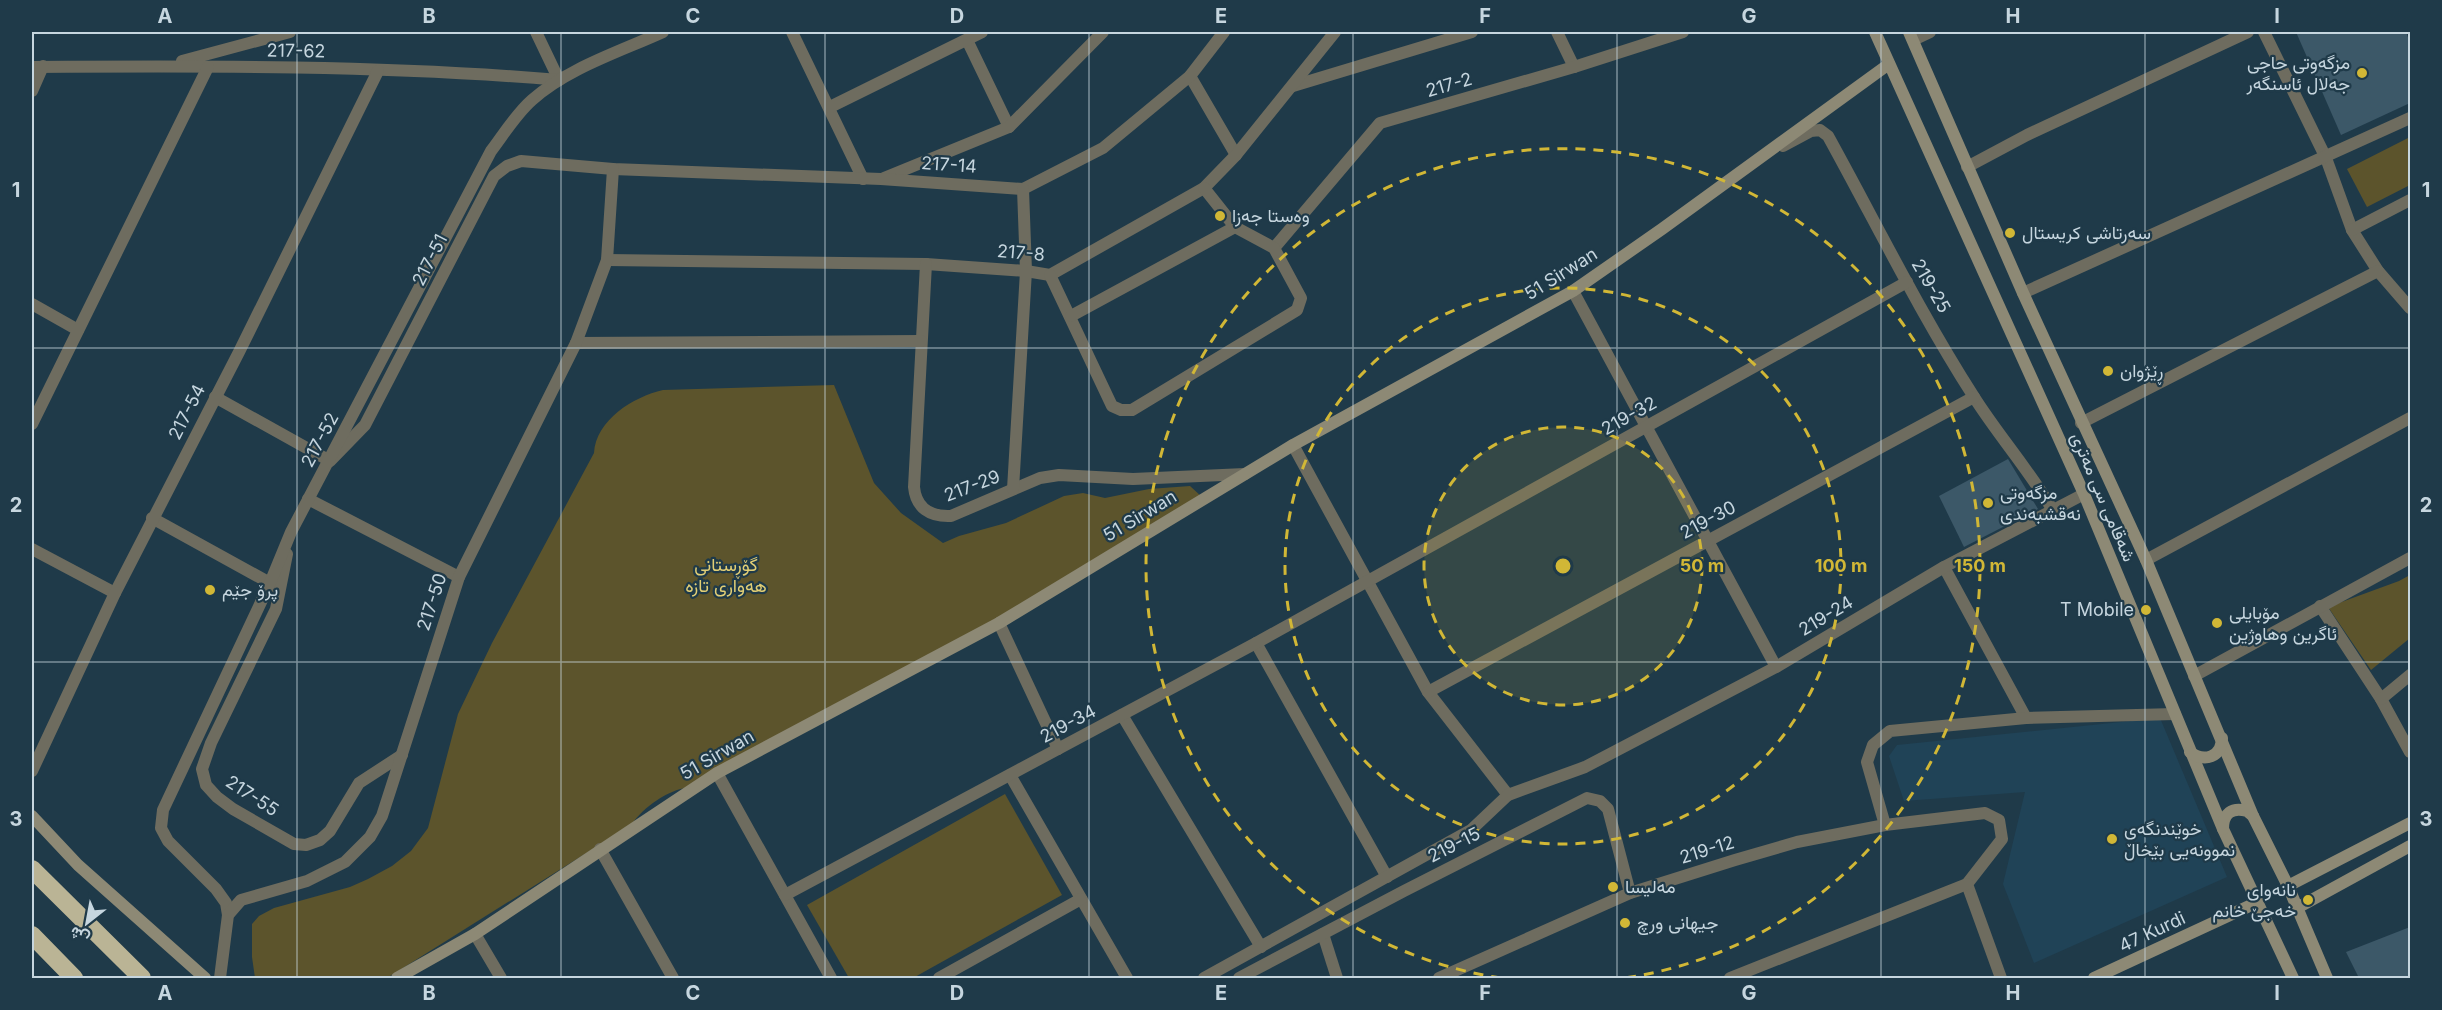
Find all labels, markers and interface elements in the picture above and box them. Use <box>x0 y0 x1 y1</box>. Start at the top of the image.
text: A <box>158 4 173 28</box>
text: B <box>422 4 436 28</box>
text: C <box>686 4 700 28</box>
text: D <box>950 4 964 28</box>
text: E <box>1215 4 1227 28</box>
text: F <box>1479 4 1491 28</box>
text: G <box>1741 4 1757 28</box>
text: H <box>2006 4 2020 28</box>
text: I <box>2274 4 2280 28</box>
street label: 217-62 <box>266 39 326 62</box>
place label: مزگەوتی حاجی جەلال ئاسنگەر <box>2246 52 2350 95</box>
marker: مزگەوتی حاجی جەلال ئاسنگەر <box>2355 66 2369 80</box>
street label: 217-2 <box>1423 68 1474 101</box>
street label: 217-14 <box>921 152 978 177</box>
text: 1 <box>12 178 20 202</box>
text: 1 <box>2422 178 2430 202</box>
place label: وەستا جەزا <box>1232 205 1310 227</box>
marker: وەستا جەزا <box>1213 209 1227 223</box>
place label: سەرتاشی کریستال <box>2022 222 2151 244</box>
marker: سەرتاشی کریستال <box>2003 226 2017 240</box>
street label: 217-51 <box>408 230 451 289</box>
street label: 217-8 <box>996 240 1046 265</box>
street label: 51 Sirwan <box>1521 243 1601 304</box>
street label: 219-25 <box>1908 255 1955 317</box>
place label: ڕێژوان <box>2120 360 2163 385</box>
marker: ڕێژوان <box>2101 364 2115 378</box>
street label: 217-54 <box>164 381 209 443</box>
street label: 219-32 <box>1598 392 1660 439</box>
street label: 217-52 <box>297 409 343 471</box>
street label: شەقامی سی مەتری <box>2066 429 2140 565</box>
street label: 217-29 <box>941 465 1003 506</box>
place label: مزگەوتی نەقشبەندی <box>2000 482 2081 525</box>
street label: 51 Sirwan <box>1099 486 1180 546</box>
text: 2 <box>10 493 22 517</box>
text: 2 <box>2420 493 2432 517</box>
street label: 219-30 <box>1676 496 1739 543</box>
marker: مزگەوتی نەقشبەندی <box>1981 496 1995 510</box>
park label: گۆڕستانی هەواری تازە <box>685 554 767 597</box>
text: 50 m <box>1680 555 1724 576</box>
text: 100 m <box>1815 555 1867 576</box>
text: 150 m <box>1954 555 2006 576</box>
centre of rings <box>1553 556 1573 576</box>
street label: 217-50 <box>412 571 451 633</box>
place label: پرۆ جێم <box>222 579 278 602</box>
marker: پرۆ جێم <box>203 583 217 597</box>
street label: 219-24 <box>1795 591 1857 640</box>
place label: T Mobile <box>2060 599 2134 620</box>
place label: مۆبایلی ئاگرین وهاوژین <box>2229 602 2337 645</box>
marker: T Mobile <box>2139 603 2153 617</box>
marker: مۆبایلی ئاگرین وهاوژین <box>2210 616 2224 630</box>
street label: 219-34 <box>1036 700 1099 747</box>
street label: 51 Sirwan <box>676 725 757 784</box>
street label: 217-55 <box>222 771 283 820</box>
text: 3 <box>10 807 22 831</box>
text: 3 <box>2420 807 2432 831</box>
place label: خوێندنگەی نموونەیی بێخاڵ <box>2124 818 2235 861</box>
street label: 219-15 <box>1424 822 1483 867</box>
street label: 219-12 <box>1677 831 1737 868</box>
marker: خوێندنگەی نموونەیی بێخاڵ <box>2105 832 2119 846</box>
place label: مەلیسا <box>1625 876 1676 897</box>
place label: نانەوای خەجێ خانم <box>2212 879 2296 923</box>
marker: مەلیسا <box>1606 880 1620 894</box>
north arrow <box>57 893 117 953</box>
marker: نانەوای خەجێ خانم <box>2301 893 2315 907</box>
street label: 47 Kurdi <box>2115 907 2188 956</box>
place label: جیهانی ورچ <box>1637 912 1718 935</box>
marker: جیهانی ورچ <box>1618 916 1632 930</box>
text: ش <box>66 922 93 949</box>
text: A <box>158 981 173 1005</box>
text: B <box>422 981 436 1005</box>
text: C <box>686 981 700 1005</box>
text: D <box>950 981 964 1005</box>
text: E <box>1215 981 1227 1005</box>
text: F <box>1479 981 1491 1005</box>
text: G <box>1741 981 1757 1005</box>
text: H <box>2006 981 2020 1005</box>
text: I <box>2274 981 2280 1005</box>

